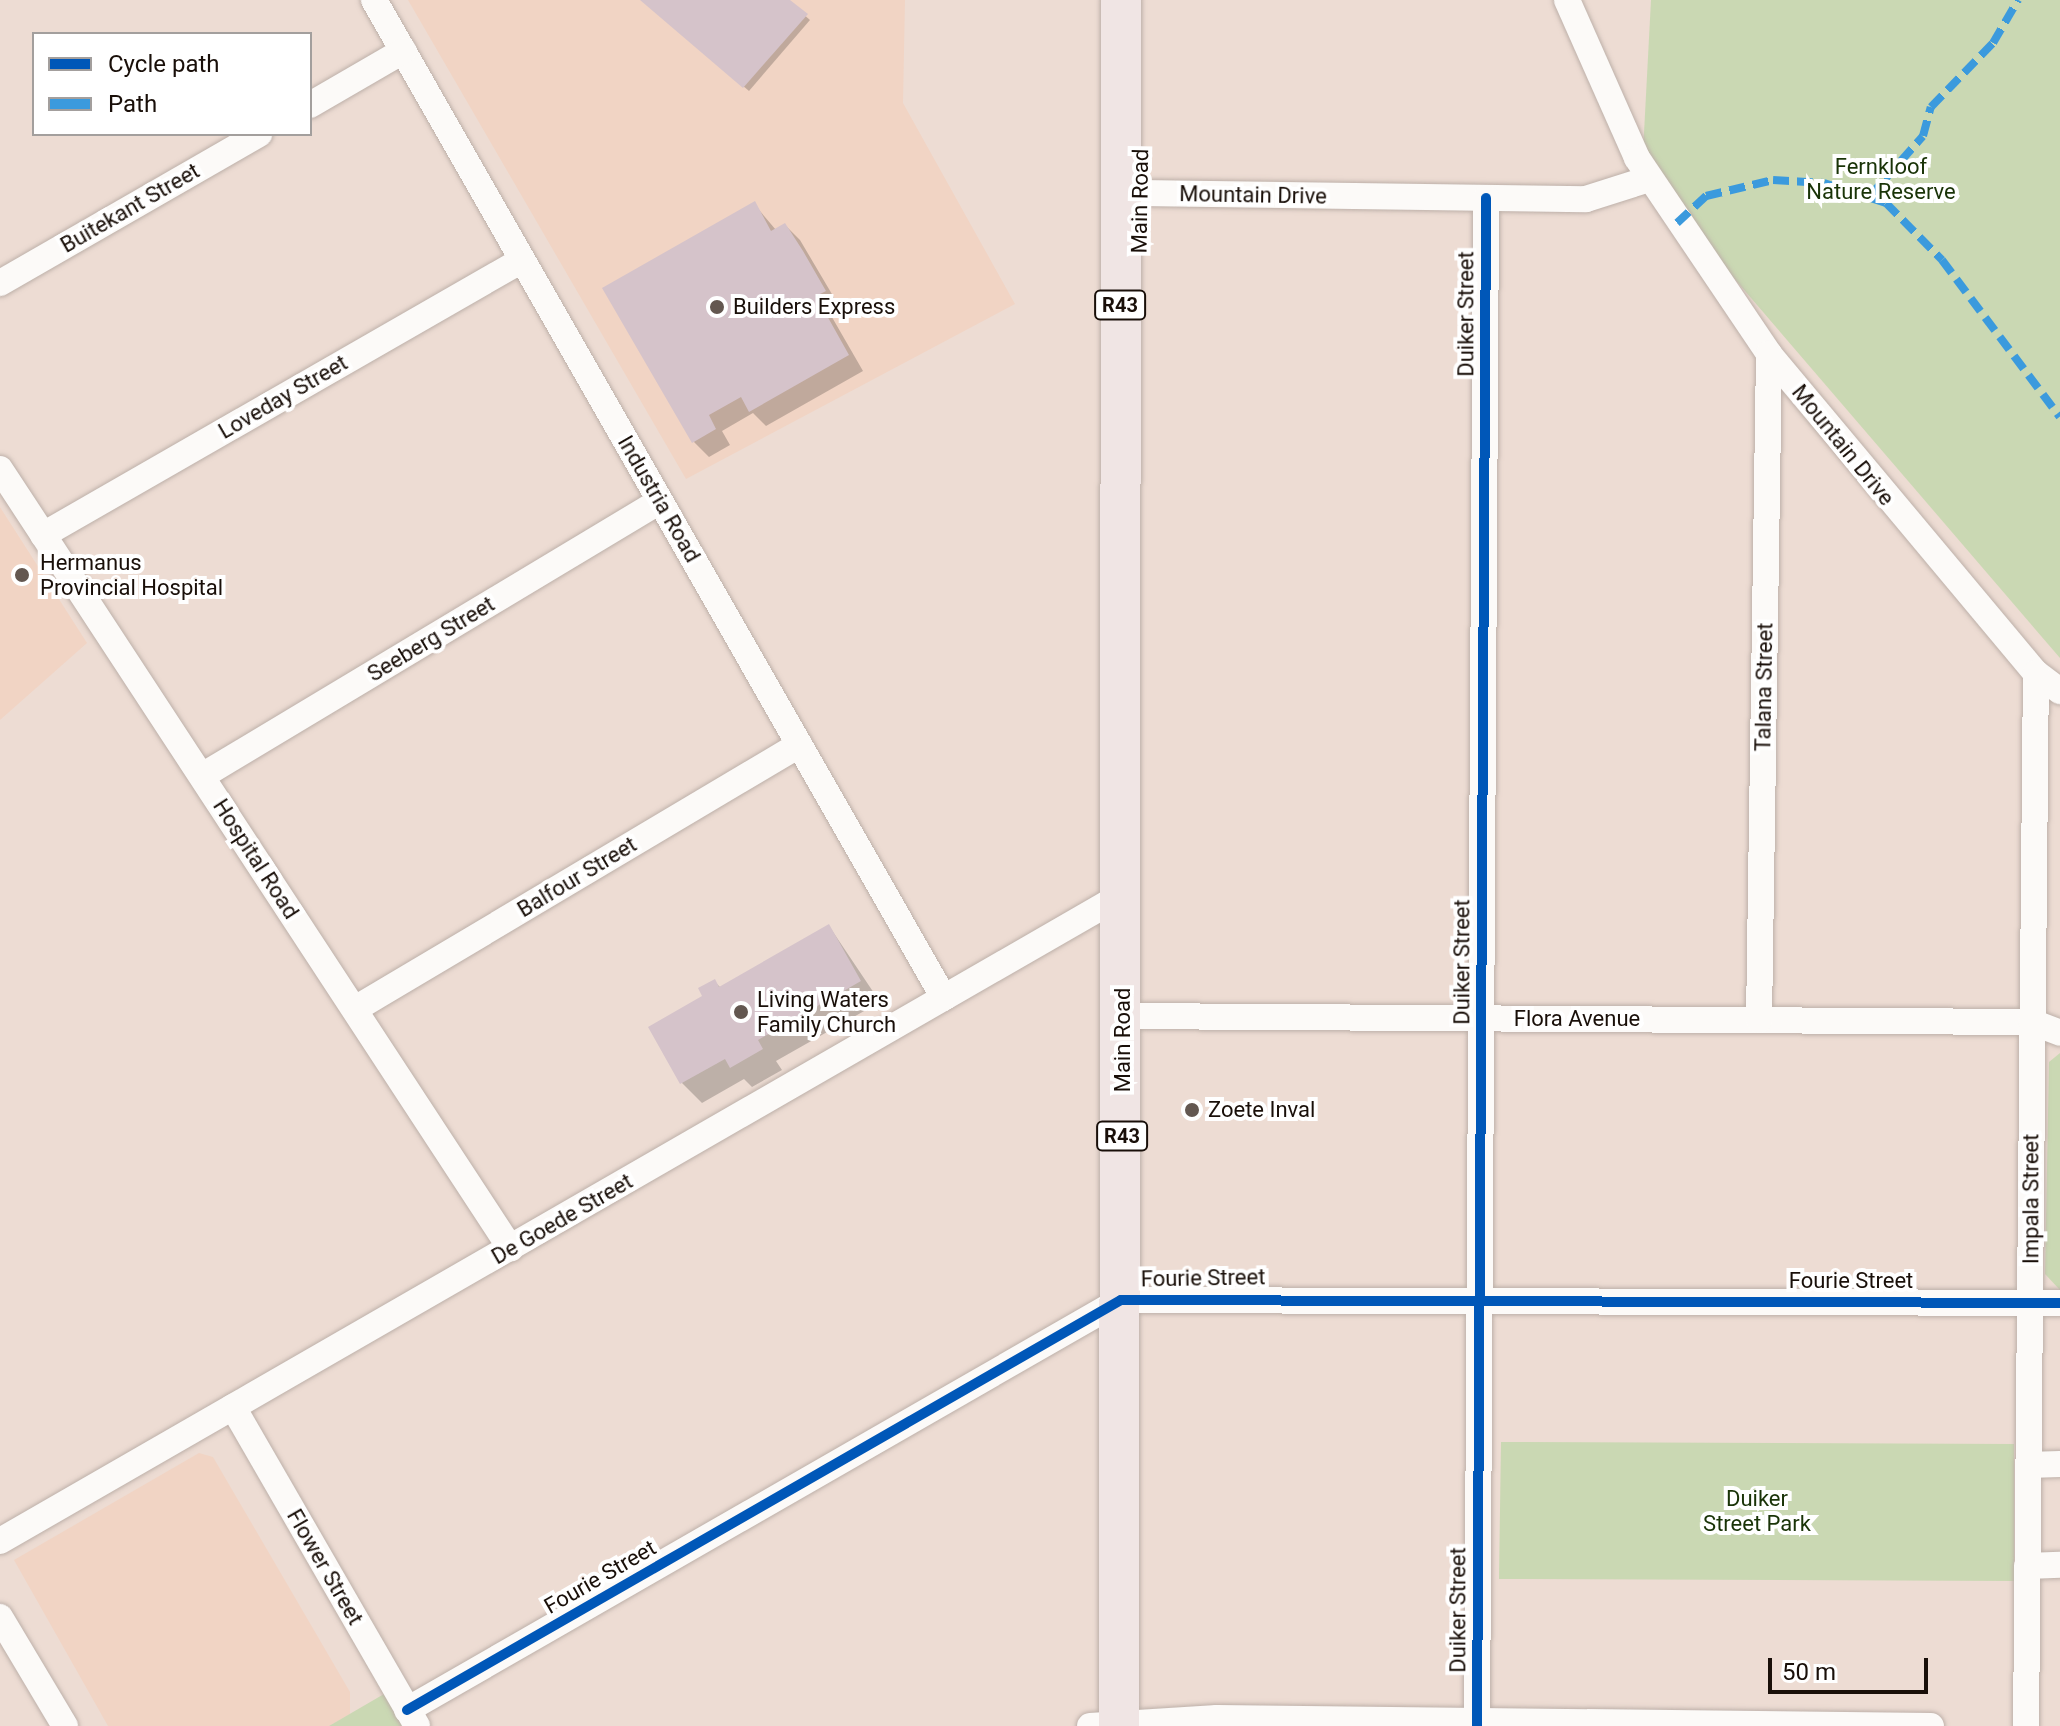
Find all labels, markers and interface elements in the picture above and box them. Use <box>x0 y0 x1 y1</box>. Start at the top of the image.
legend <box>32 32 312 136</box>
text: Cycle path <box>108 50 220 78</box>
text: Path <box>108 90 157 118</box>
street label: Main Road <box>1126 148 1154 254</box>
park label: Fernkloof Nature Reserve <box>1806 153 1956 204</box>
street label: Buitekant Street <box>56 158 204 258</box>
street label: Mountain Drive <box>1179 181 1327 209</box>
street label: Duiker Street <box>1453 251 1479 377</box>
road number: R43 <box>1094 289 1146 321</box>
place label: Builders Express <box>733 294 895 320</box>
marker: Builders Express <box>708 298 726 316</box>
street label: Loveday Street <box>214 349 352 445</box>
street label: Mountain Drive <box>1786 379 1900 511</box>
street label: Industria Road <box>612 431 706 567</box>
place label: Hermanus Provincial Hospital <box>40 549 223 600</box>
marker: Hermanus Provincial Hospital <box>11 564 33 586</box>
street label: Seeberg Street <box>363 591 499 687</box>
street label: Talana Street <box>1750 622 1778 752</box>
street label: Hospital Road <box>207 794 305 924</box>
street label: Balfour Street <box>513 831 641 923</box>
street label: Duiker Street <box>1449 899 1475 1025</box>
place label: Living Waters Family Church <box>757 986 896 1038</box>
street label: Main Road <box>1110 988 1136 1092</box>
marker: Living Waters Family Church <box>732 1003 750 1021</box>
street label: Flora Avenue <box>1514 1006 1640 1032</box>
place label: Zoete Inval <box>1208 1097 1315 1123</box>
marker: Zoete Inval <box>1183 1101 1201 1119</box>
road number: R43 <box>1096 1120 1148 1152</box>
street label: Impala Street <box>2018 1134 2044 1264</box>
street label: De Goede Street <box>487 1168 637 1270</box>
street label: Fourie Street <box>1140 1264 1266 1292</box>
street label: Fourie Street <box>1789 1268 1913 1294</box>
park label: Duiker Street Park <box>1703 1485 1811 1536</box>
street label: Flower Street <box>281 1504 369 1630</box>
street label: Fourie Street <box>539 1534 661 1620</box>
street label: Duiker Street <box>1445 1547 1471 1673</box>
scale bar <box>1772 1642 1932 1692</box>
text: 50 m <box>1782 1658 1836 1686</box>

